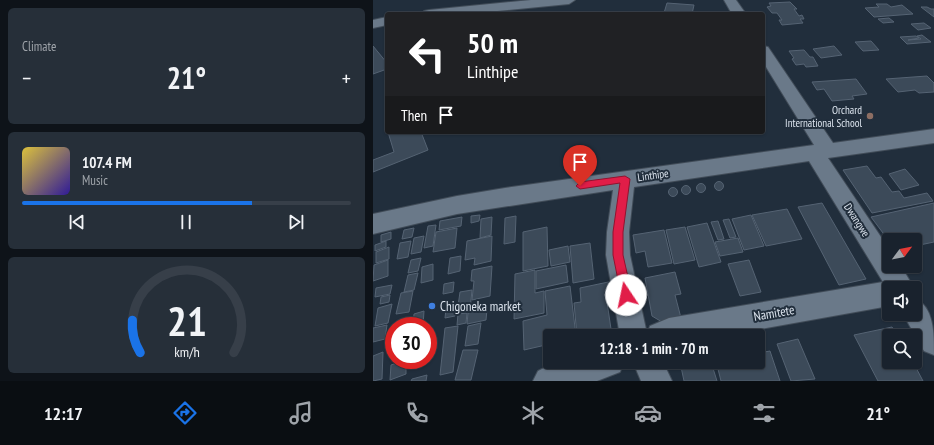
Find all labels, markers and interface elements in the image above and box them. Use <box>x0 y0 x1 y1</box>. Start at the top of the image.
text: 50 m <box>467 24 518 61</box>
icon: left <box>401 28 453 80</box>
text: Climate <box>22 38 56 55</box>
text: 21° <box>167 58 206 97</box>
text: Linthipe <box>467 60 518 83</box>
text: − <box>22 64 31 92</box>
text: + <box>342 64 351 92</box>
place label: Orchard International School <box>785 103 862 130</box>
icon: arrive <box>435 104 457 126</box>
text: Then <box>401 106 427 125</box>
marker: Orchard International School <box>865 111 875 121</box>
pin <box>563 145 597 186</box>
icon: arrive <box>569 151 591 173</box>
text: 107.4 FM <box>82 153 132 172</box>
street label: Linthipe <box>636 166 670 184</box>
text: Music <box>82 172 108 189</box>
street label: Dwangwe <box>841 201 873 240</box>
icon: previous <box>66 211 88 233</box>
icon: pause <box>175 211 197 233</box>
icon: next <box>285 211 307 233</box>
north arrow <box>882 233 922 273</box>
map controls <box>882 233 922 369</box>
position arrow <box>605 274 647 316</box>
button: sound <box>882 281 922 321</box>
text: 21 <box>167 294 206 347</box>
place label: Chigoneka market <box>440 298 521 315</box>
marker: Chigoneka market <box>427 301 437 311</box>
street label: Namitete <box>752 301 796 325</box>
speed limit sign: 30 <box>385 317 437 369</box>
button: search <box>882 329 922 369</box>
text: 12:18 · 1 min · 70 m <box>600 339 708 358</box>
text: km/h <box>174 341 199 360</box>
icon: directions <box>171 399 199 427</box>
icon: music <box>287 399 315 427</box>
icon: phone <box>403 399 431 427</box>
icon: climate <box>519 399 547 427</box>
icon: car <box>634 399 662 427</box>
icon: filters <box>750 399 778 427</box>
text: 12:17 <box>44 402 83 425</box>
text: 21° <box>866 402 890 425</box>

